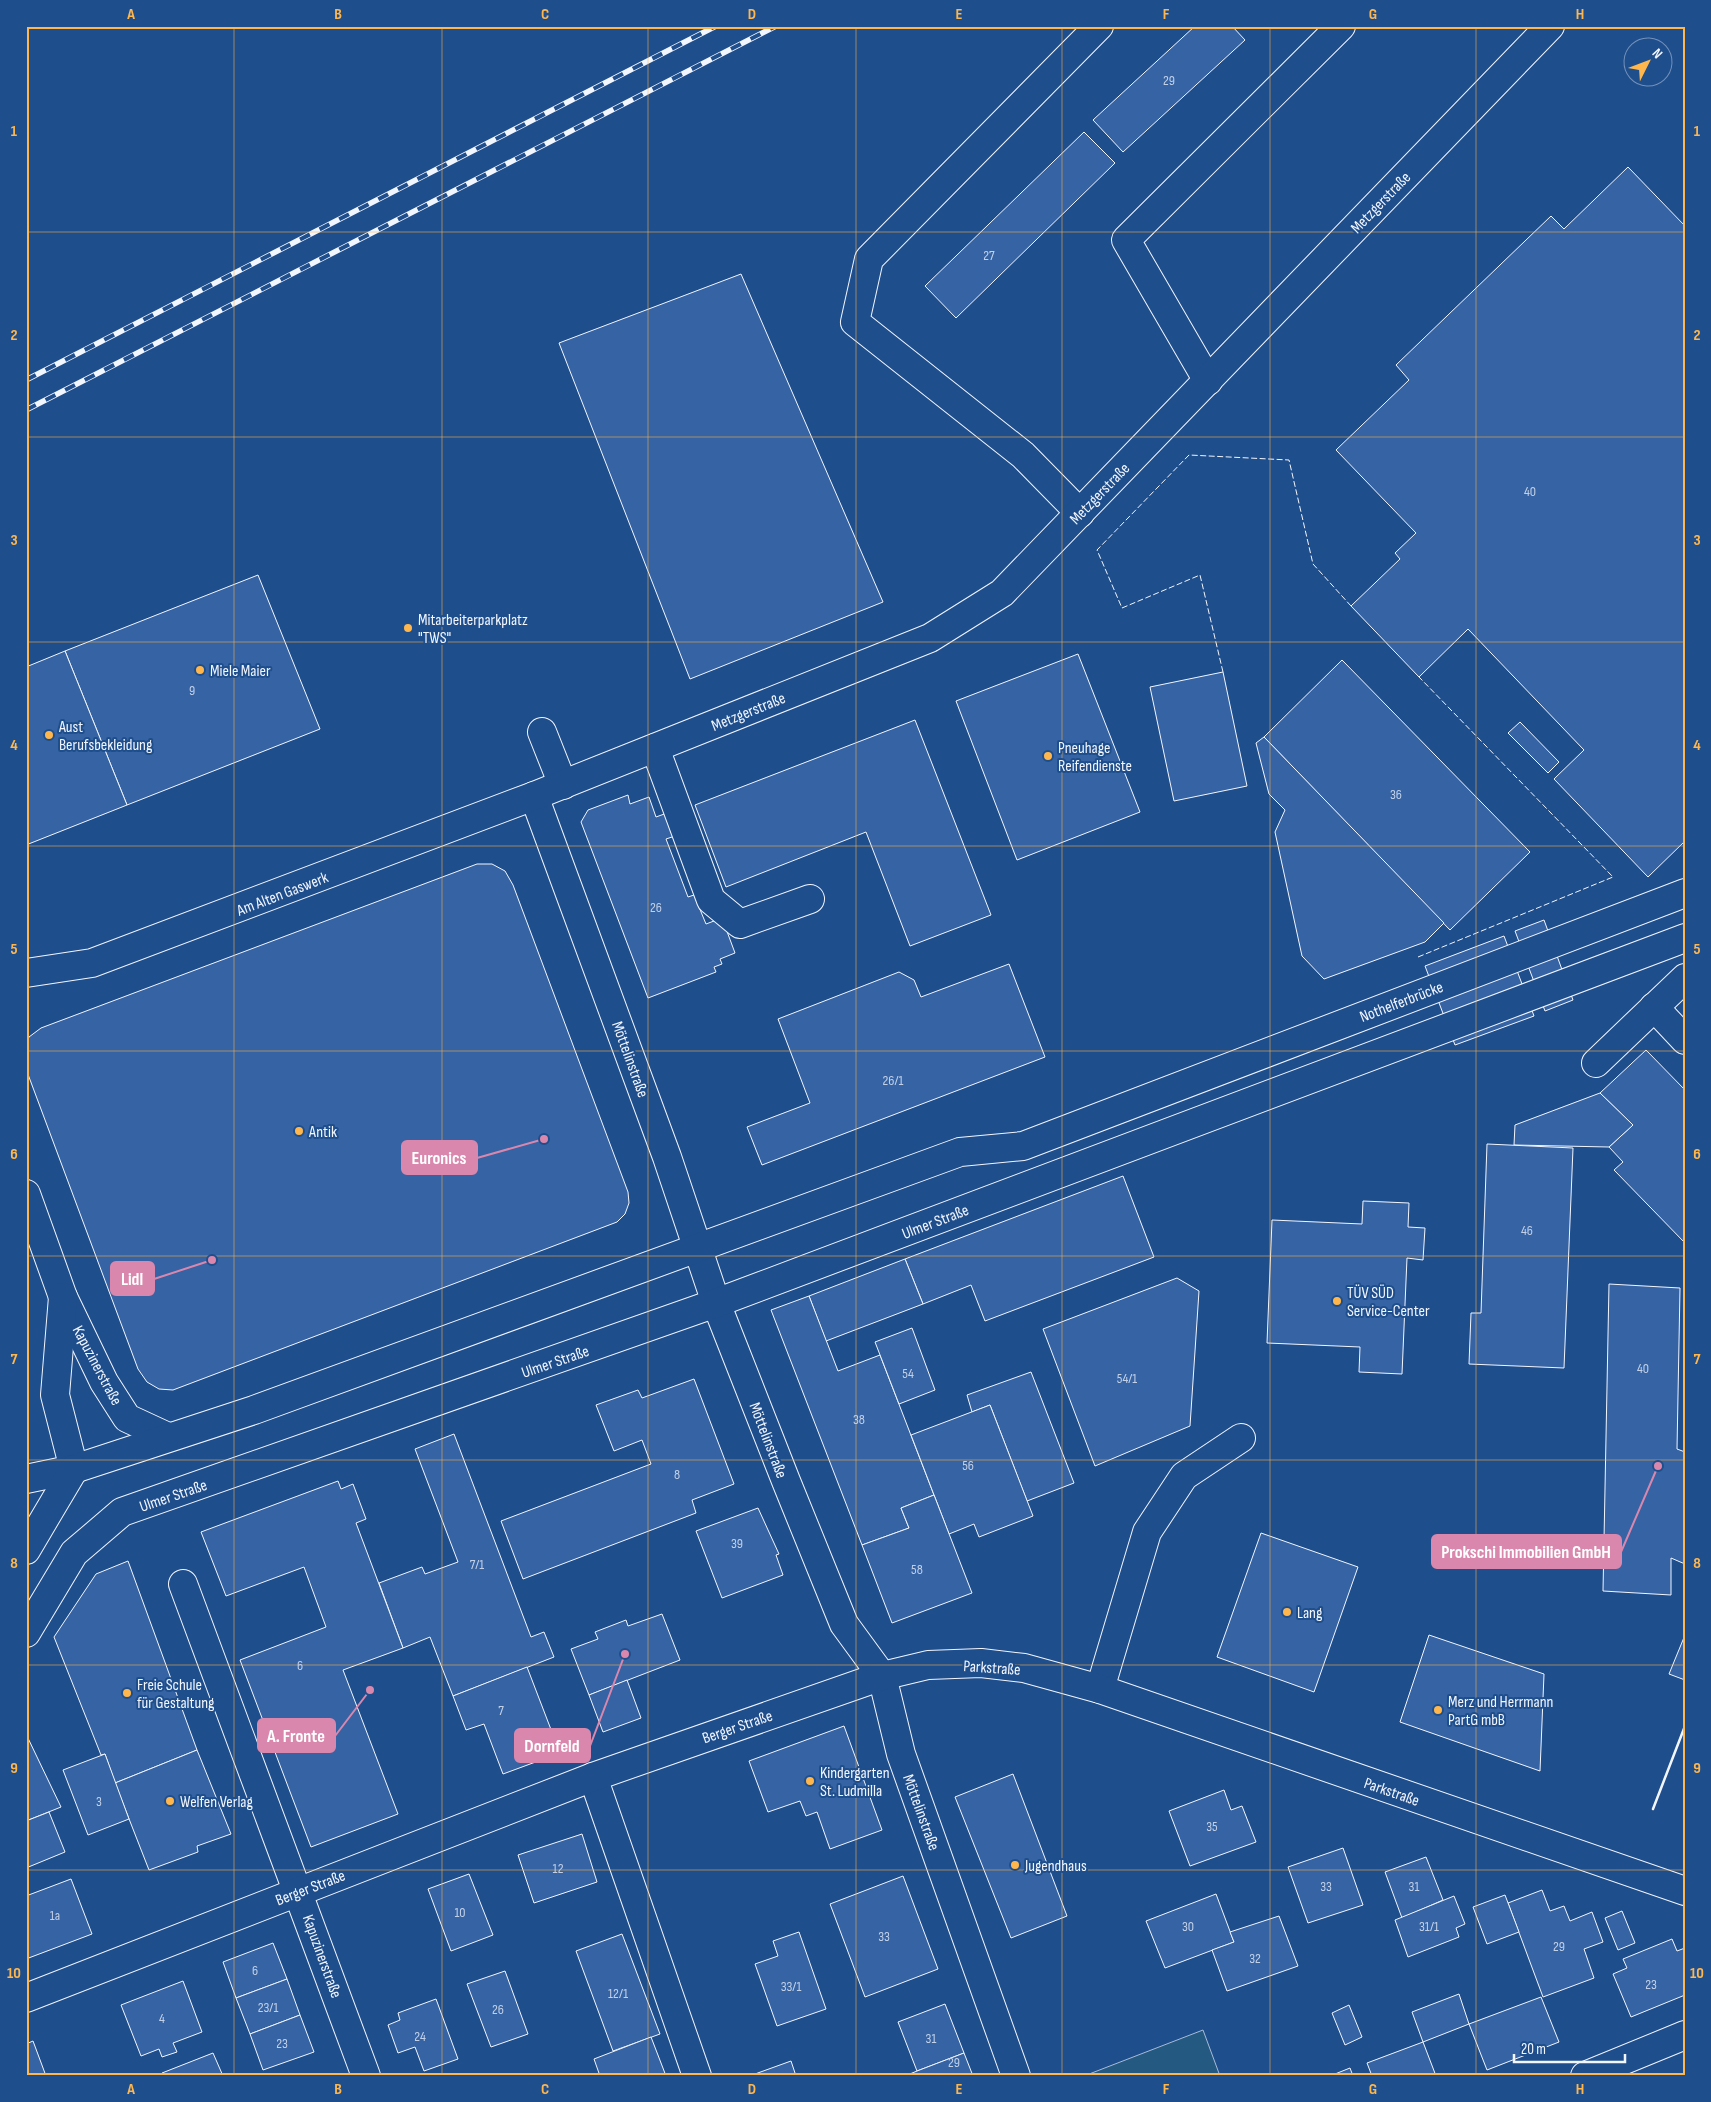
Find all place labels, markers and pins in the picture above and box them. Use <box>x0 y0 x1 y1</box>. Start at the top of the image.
place label: Mitarbeiterparkplatz "TWS" <box>418 611 528 648</box>
marker: Mitarbeiterparkplatz "TWS" <box>402 622 414 634</box>
place label: Miele Maier <box>210 662 271 681</box>
marker: Miele Maier <box>194 664 206 676</box>
place label: Aust Berufsbekleidung <box>58 718 152 755</box>
marker: Aust Berufsbekleidung <box>43 729 55 741</box>
place label: Pneuhage Reifendienste <box>1058 739 1132 776</box>
marker: Pneuhage Reifendienste <box>1042 750 1054 762</box>
place label: Antik <box>308 1123 337 1142</box>
marker: Antik <box>293 1125 305 1137</box>
callout: Euronics <box>402 1141 477 1174</box>
callout: Lidl <box>111 1262 154 1295</box>
place label: TÜV SÜD Service-Center <box>1347 1284 1430 1321</box>
marker: TÜV SÜD Service-Center <box>1331 1295 1343 1307</box>
callout: Prokschi Immobilien GmbH <box>1432 1535 1621 1568</box>
place label: Lang <box>1297 1604 1322 1623</box>
marker: Lang <box>1281 1606 1293 1618</box>
place label: Freie Schule für Gestaltung <box>137 1676 214 1713</box>
marker: Freie Schule für Gestaltung <box>121 1687 133 1699</box>
place label: Merz und Herrmann PartG mbB <box>1448 1693 1553 1730</box>
marker: Merz und Herrmann PartG mbB <box>1432 1704 1444 1716</box>
callout: A. Fronte <box>258 1719 335 1752</box>
callout: Dornfeld <box>515 1729 590 1762</box>
place label: Kindergarten St. Ludmilla <box>820 1764 890 1801</box>
marker: Kindergarten St. Ludmilla <box>804 1775 816 1787</box>
place label: Welfen Verlag <box>180 1793 253 1812</box>
marker: Welfen Verlag <box>164 1795 176 1807</box>
place label: Jugendhaus <box>1024 1857 1087 1876</box>
marker: Jugendhaus <box>1009 1859 1021 1871</box>

